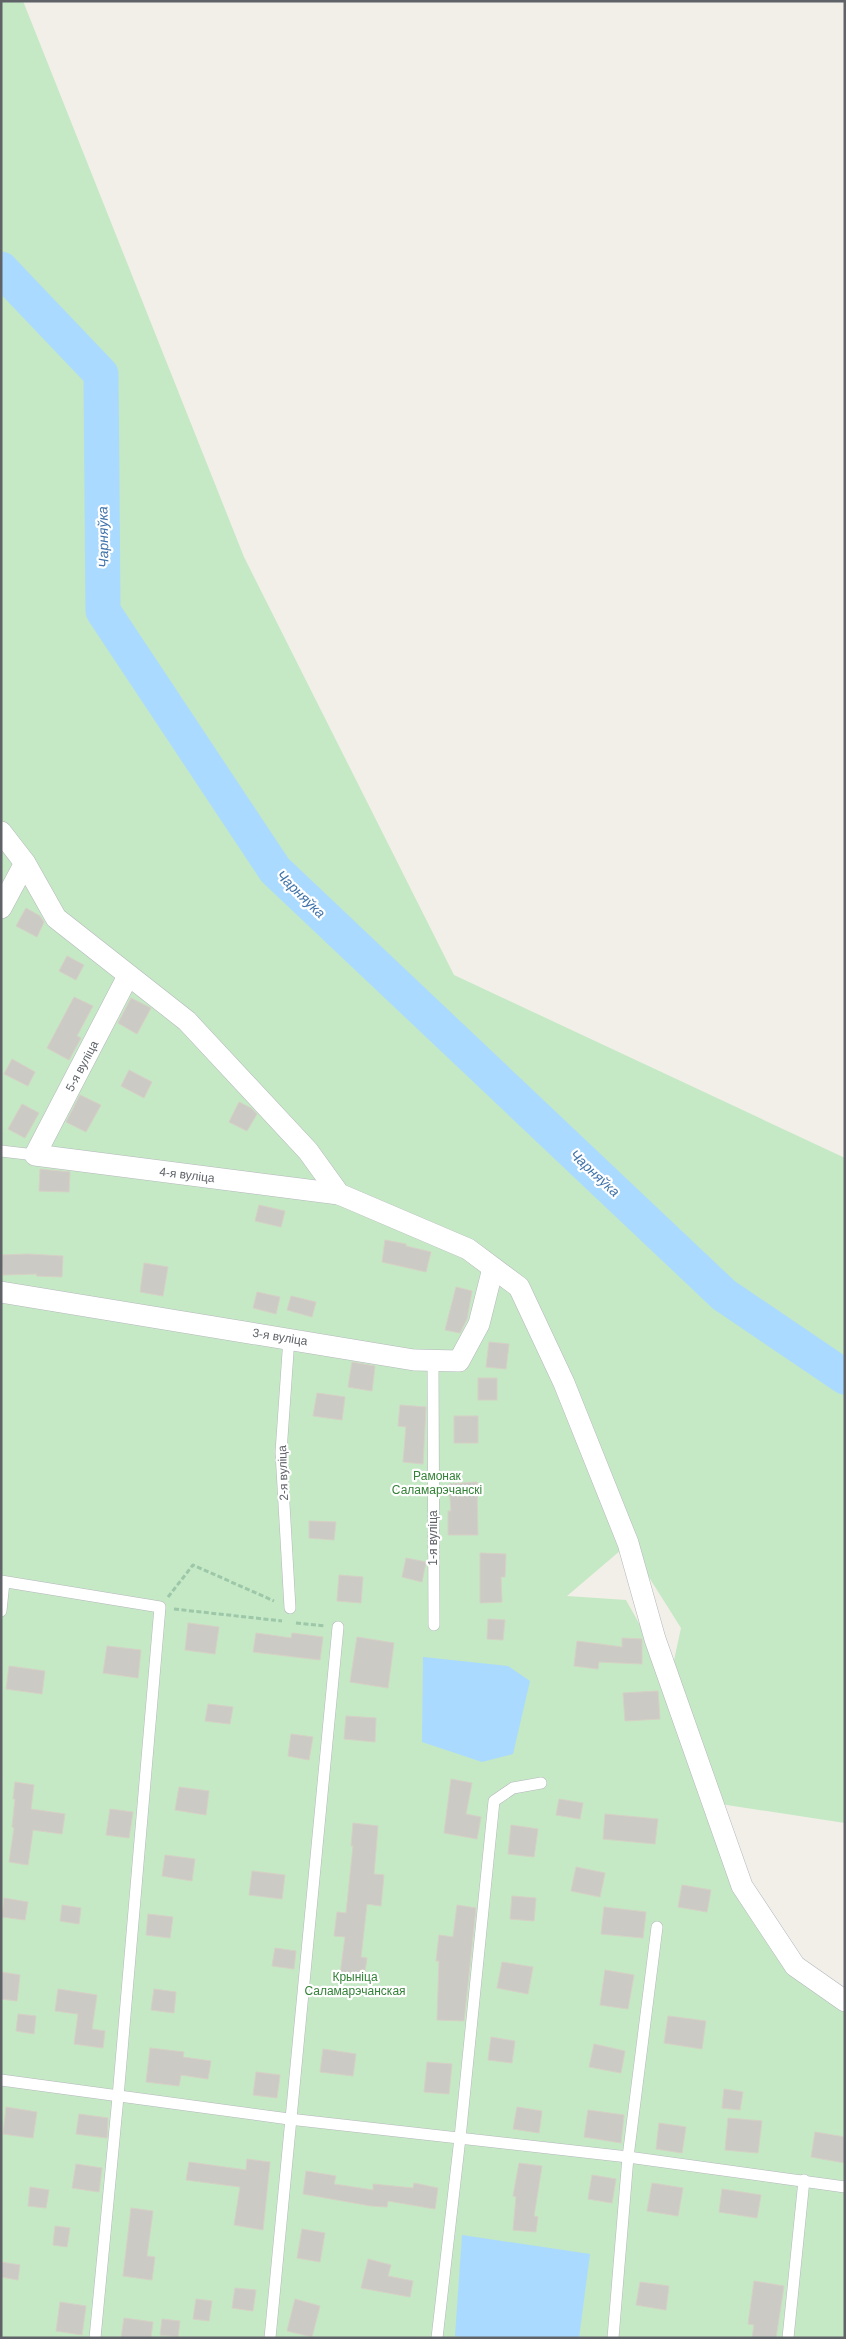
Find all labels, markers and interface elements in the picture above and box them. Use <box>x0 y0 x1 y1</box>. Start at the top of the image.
water label: Чарняўка <box>94 506 112 568</box>
water label: Чарняўка <box>273 867 329 921</box>
street label: 5-я вуліца <box>63 1038 101 1094</box>
water label: Чарняўка <box>567 1146 623 1200</box>
street label: 4-я вуліца <box>159 1165 216 1185</box>
street label: 3-я вуліца <box>251 1326 309 1348</box>
street label: 2-я вуліца <box>275 1445 291 1501</box>
park label: Рамонак Саламарэчанскі <box>392 1469 482 1497</box>
street label: 1-я вуліца <box>426 1510 440 1566</box>
park label: Крыніца Саламарэчанская <box>304 1970 406 1998</box>

